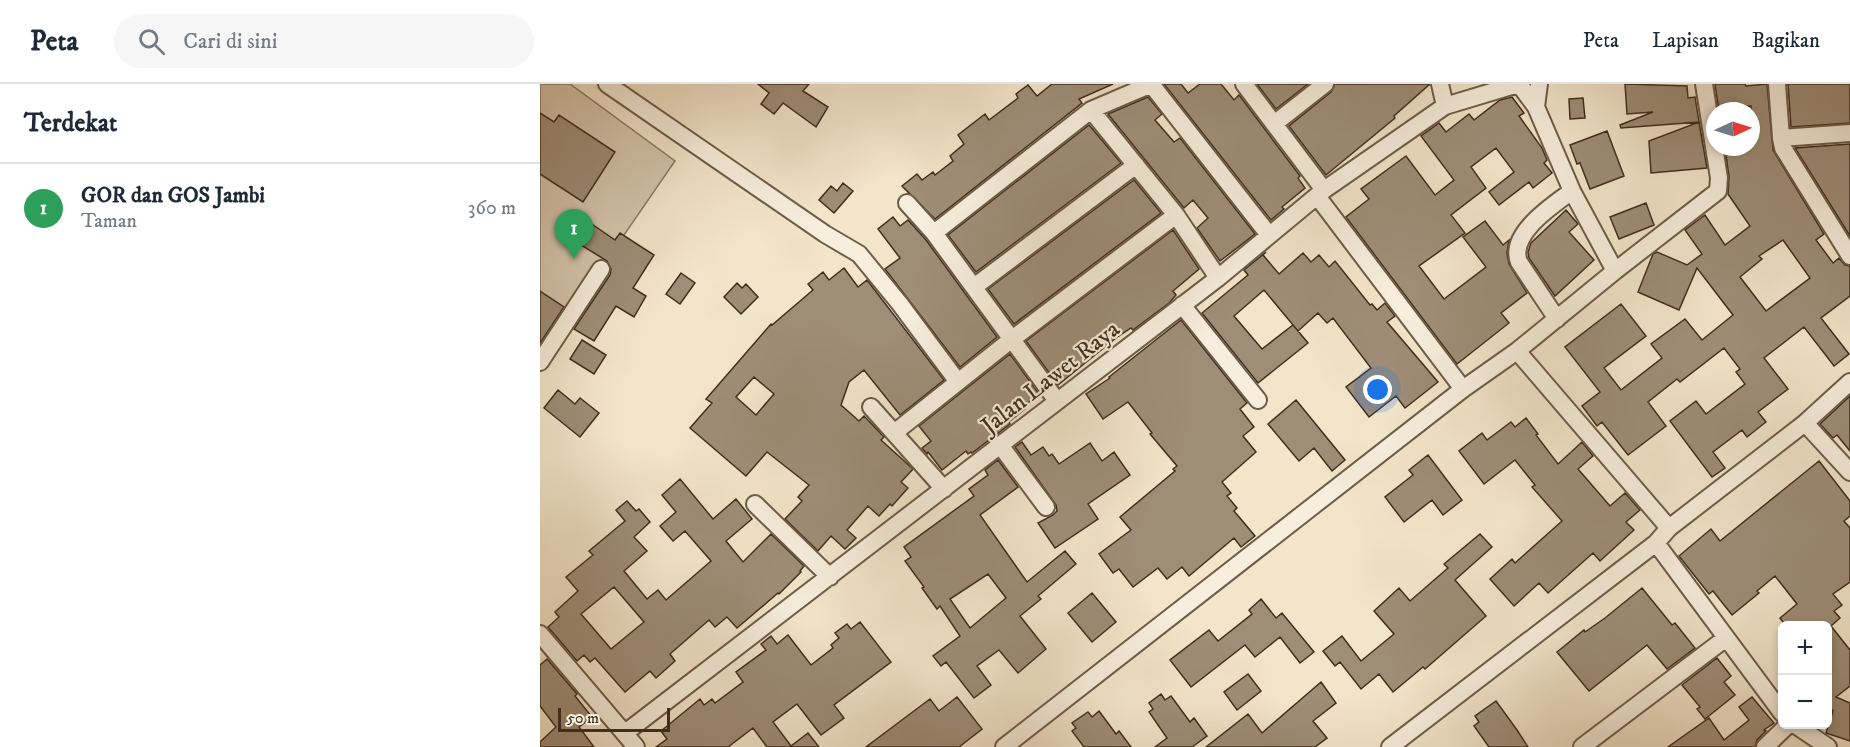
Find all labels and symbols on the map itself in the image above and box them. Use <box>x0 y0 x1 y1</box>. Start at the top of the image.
north arrow <box>1706 102 1760 156</box>
pin: 1 <box>555 210 594 259</box>
street label: Jalan Lawet Raya <box>974 314 1126 442</box>
your location <box>1363 375 1392 404</box>
scale bar <box>558 705 670 732</box>

